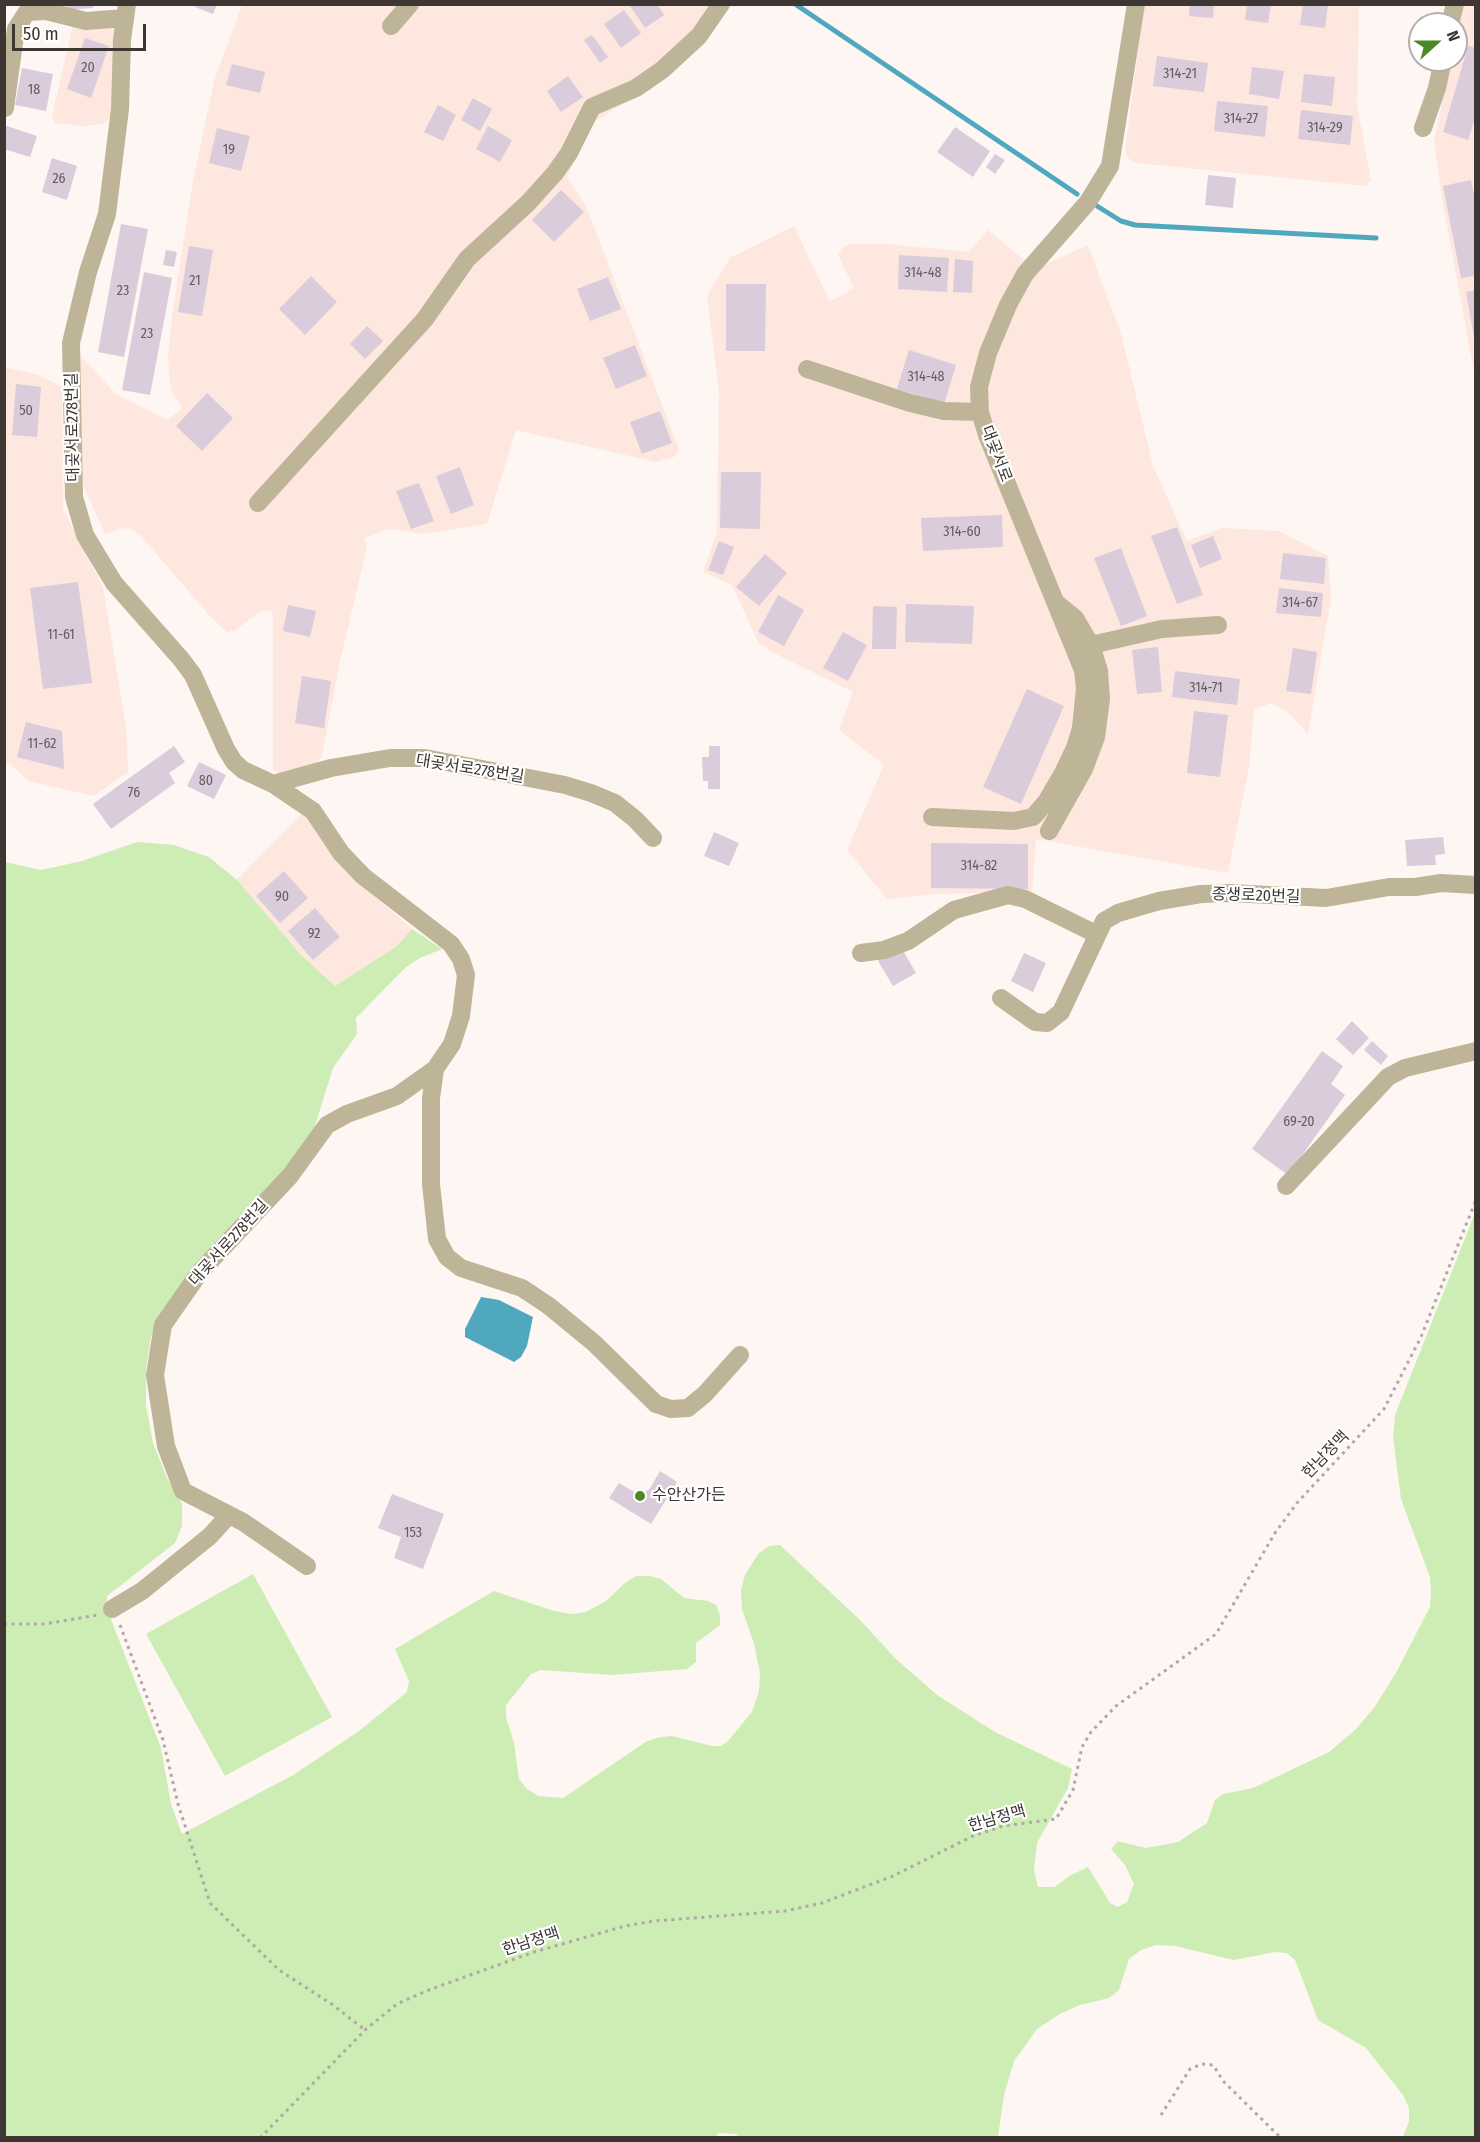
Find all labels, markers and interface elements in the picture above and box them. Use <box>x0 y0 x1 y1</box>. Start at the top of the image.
scale bar <box>15 12 148 50</box>
north arrow <box>1408 12 1468 72</box>
text: 50 m <box>23 23 59 45</box>
text: N <box>1443 28 1464 44</box>
house number: 20 <box>81 60 95 76</box>
house number: 314-21 <box>1163 66 1197 82</box>
house number: 18 <box>28 82 40 98</box>
house number: 314-27 <box>1224 111 1258 127</box>
house number: 314-29 <box>1307 120 1343 136</box>
house number: 19 <box>223 142 235 158</box>
house number: 26 <box>52 171 66 187</box>
house number: 314-48 <box>904 265 942 281</box>
house number: 21 <box>189 273 201 289</box>
house number: 23 <box>117 283 129 299</box>
house number: 23 <box>141 326 153 342</box>
house number: 314-48 <box>907 369 945 385</box>
street label: 대곶서로278번길 <box>62 372 84 482</box>
house number: 50 <box>19 403 33 419</box>
street label: 대곶서로 <box>976 423 1016 485</box>
house number: 314-60 <box>943 524 981 540</box>
house number: 314-67 <box>1282 595 1318 611</box>
house number: 11-61 <box>47 627 75 643</box>
house number: 314-71 <box>1189 680 1223 696</box>
house number: 11-62 <box>28 736 56 752</box>
street label: 대곶서로278번길 <box>414 751 526 787</box>
house number: 80 <box>199 773 213 789</box>
house number: 76 <box>128 785 140 801</box>
house number: 314-82 <box>961 858 997 874</box>
street label: 종생로20번길 <box>1211 885 1301 907</box>
house number: 90 <box>275 889 289 905</box>
house number: 92 <box>308 926 320 942</box>
house number: 69-20 <box>1283 1114 1315 1130</box>
street label: 대곶서로278번길 <box>185 1196 273 1290</box>
street label: 한남정맥 <box>1299 1427 1353 1483</box>
place label: 수안산가든 <box>652 1486 726 1506</box>
marker: 수안산가든 <box>633 1489 647 1503</box>
house number: 153 <box>404 1525 422 1541</box>
street label: 한남정맥 <box>966 1802 1028 1836</box>
street label: 한남정맥 <box>500 1924 562 1960</box>

